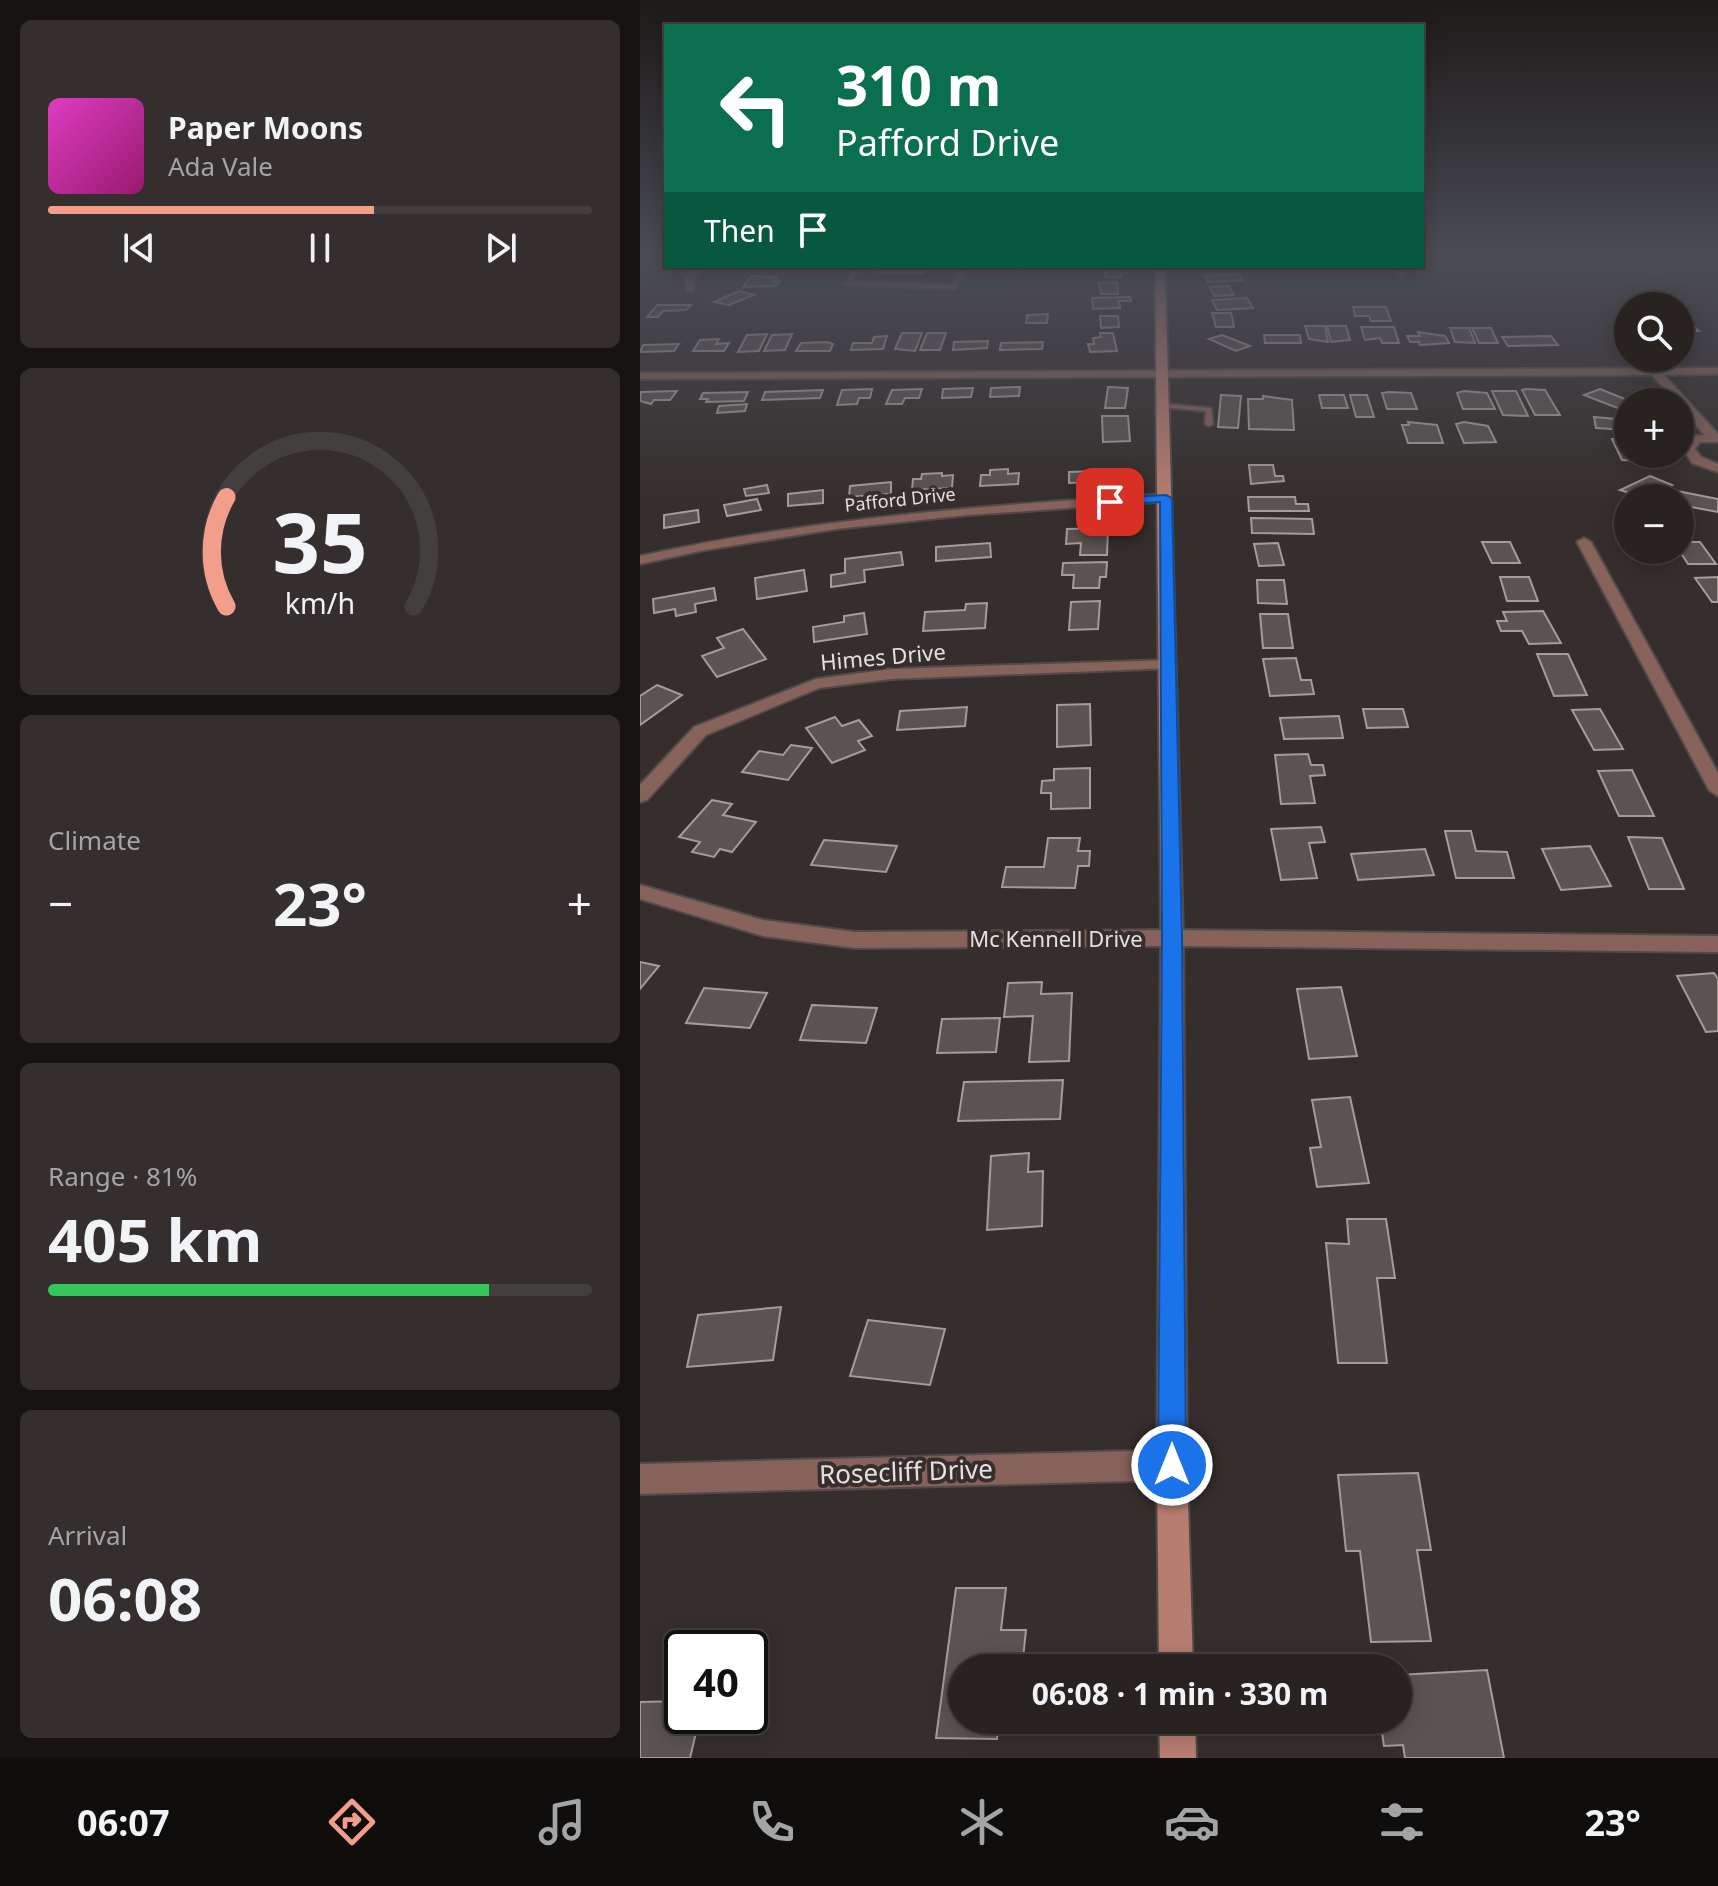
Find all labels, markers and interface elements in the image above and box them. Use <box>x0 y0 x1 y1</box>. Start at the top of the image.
text: 310 m <box>836 46 1001 122</box>
icon: left <box>704 56 808 160</box>
text: Paper Moons <box>168 107 363 148</box>
text: Pafford Drive <box>836 118 1059 167</box>
text: Ada Vale <box>168 148 273 184</box>
icon: arrive <box>791 208 835 252</box>
text: Then <box>704 210 775 251</box>
icon: previous <box>117 226 161 270</box>
icon: pause <box>298 226 342 270</box>
icon: next <box>479 226 523 270</box>
map controls <box>1614 292 1694 564</box>
button: search <box>1614 292 1694 372</box>
button: + <box>1614 388 1694 468</box>
pin <box>1076 468 1144 536</box>
icon: arrive <box>1088 480 1132 524</box>
street label: Pafford Drive <box>843 481 957 517</box>
text: 35 <box>272 484 368 597</box>
button: − <box>1614 484 1694 564</box>
text: km/h <box>285 584 355 623</box>
street label: Himes Drive <box>819 636 947 676</box>
text: Climate <box>48 822 141 858</box>
text: 23° <box>273 862 367 944</box>
text: − <box>48 873 73 933</box>
text: + <box>567 873 592 933</box>
street label: Mc Kennell Drive <box>969 923 1143 953</box>
text: Range · 81% <box>48 1158 197 1194</box>
text: 405 km <box>48 1198 262 1280</box>
position arrow <box>1130 1423 1214 1507</box>
street label: Rosecliff Drive <box>818 1450 993 1492</box>
text: Arrival <box>48 1517 127 1553</box>
text: 06:08 <box>48 1557 202 1639</box>
speed limit sign: 40 <box>664 1630 768 1734</box>
text: 06:08 · 1 min · 330 m <box>1032 1673 1328 1714</box>
icon: directions <box>324 1794 380 1850</box>
icon: music <box>534 1794 590 1850</box>
icon: phone <box>744 1794 800 1850</box>
icon: climate <box>954 1794 1010 1850</box>
icon: car <box>1164 1794 1220 1850</box>
icon: filters <box>1374 1794 1430 1850</box>
text: 06:07 <box>77 1798 170 1847</box>
text: 23° <box>1584 1798 1641 1847</box>

